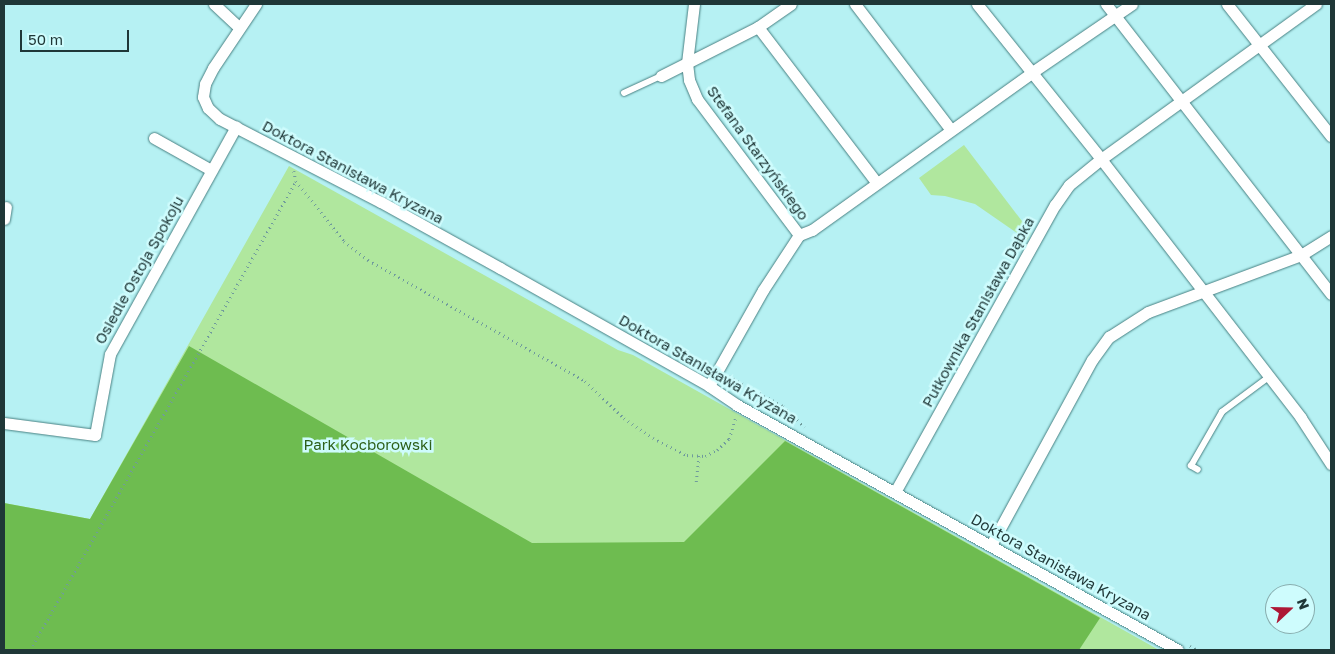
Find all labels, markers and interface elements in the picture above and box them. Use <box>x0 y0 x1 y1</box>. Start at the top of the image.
scale bar <box>22 20 131 52</box>
text: 50 m <box>28 30 63 48</box>
street label: Stefana Starzyńskiego <box>703 82 813 224</box>
street label: Doktora Stanisława Kryzana <box>259 117 447 227</box>
street label: Osiedle Ostoja Spokoju <box>91 193 187 347</box>
street label: Pułkownika Stanisława Dąbka <box>918 214 1038 410</box>
street label: Doktora Stanisława Kryzana <box>616 311 800 427</box>
park label: Park Kocborowski <box>304 436 432 454</box>
street label: Doktora Stanisława Kryzana <box>968 510 1154 624</box>
north arrow <box>1265 584 1315 634</box>
text: N <box>1294 596 1313 612</box>

